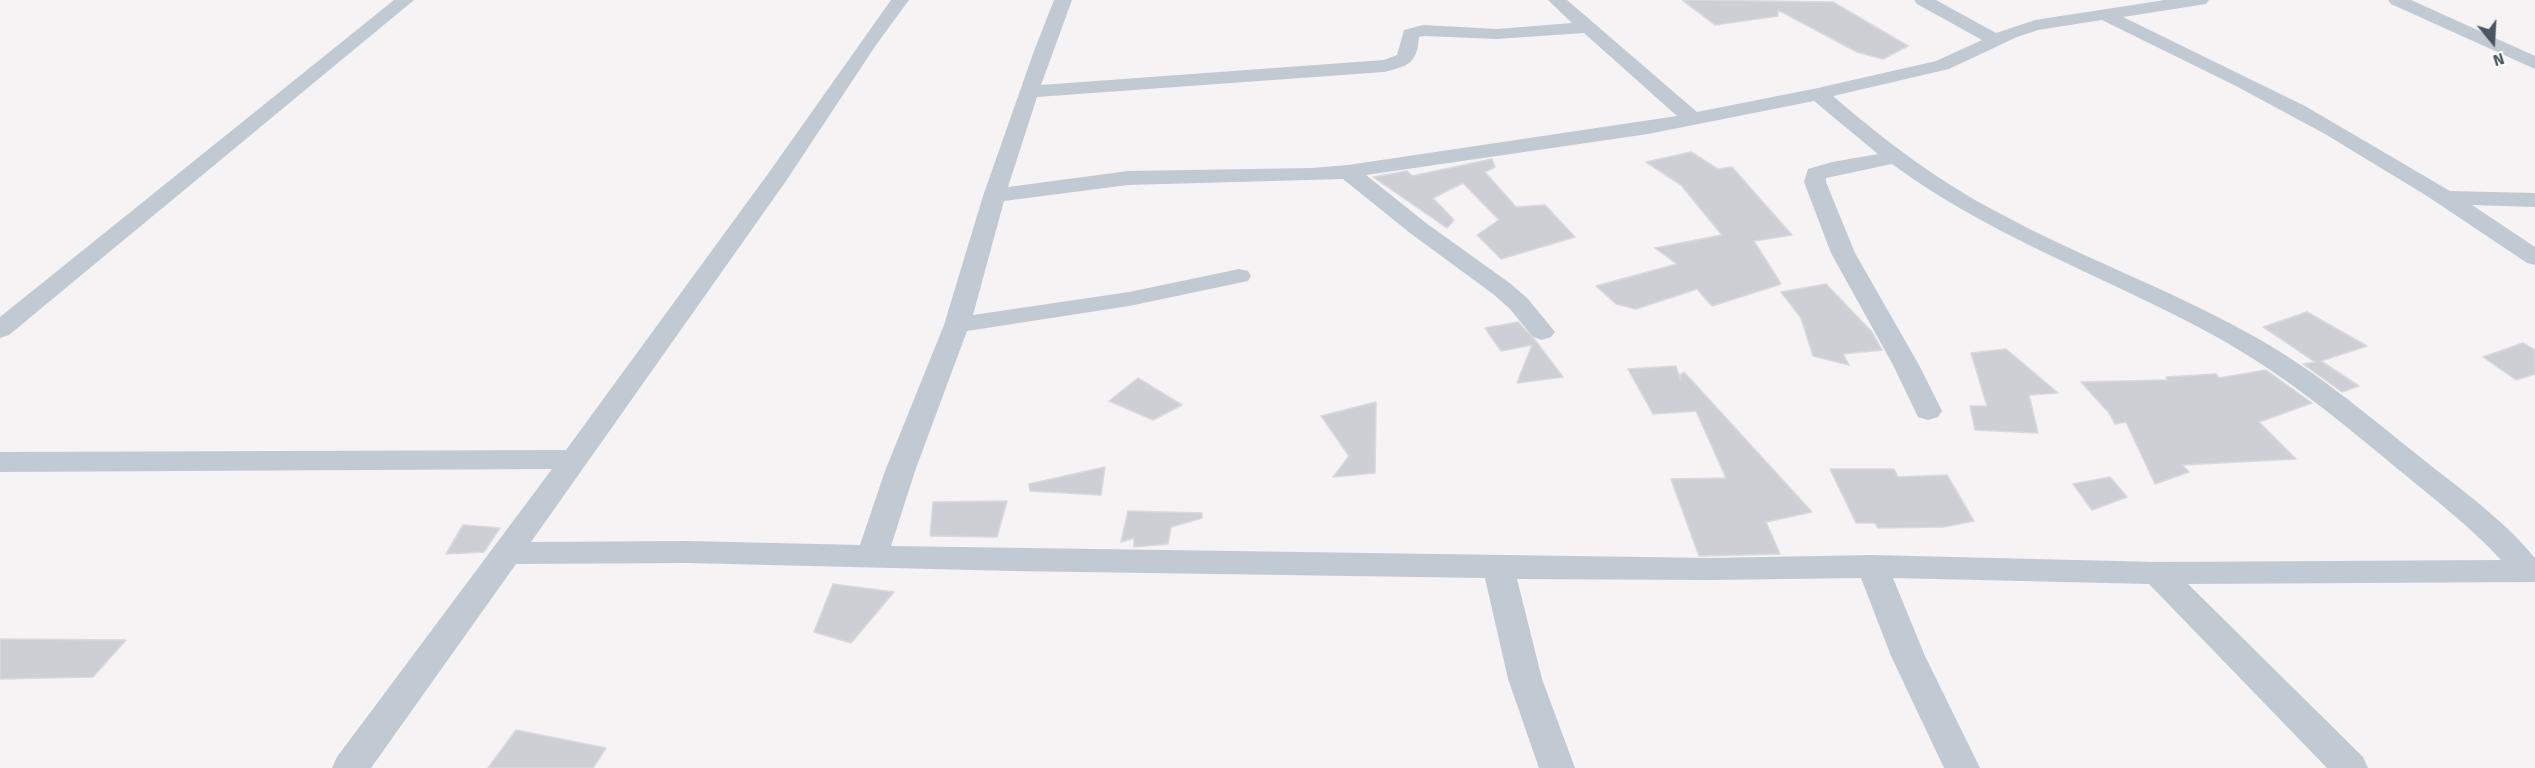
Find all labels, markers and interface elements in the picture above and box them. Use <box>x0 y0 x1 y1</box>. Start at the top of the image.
north arrow <box>2463 12 2523 72</box>
text: N <box>2491 49 2507 70</box>

